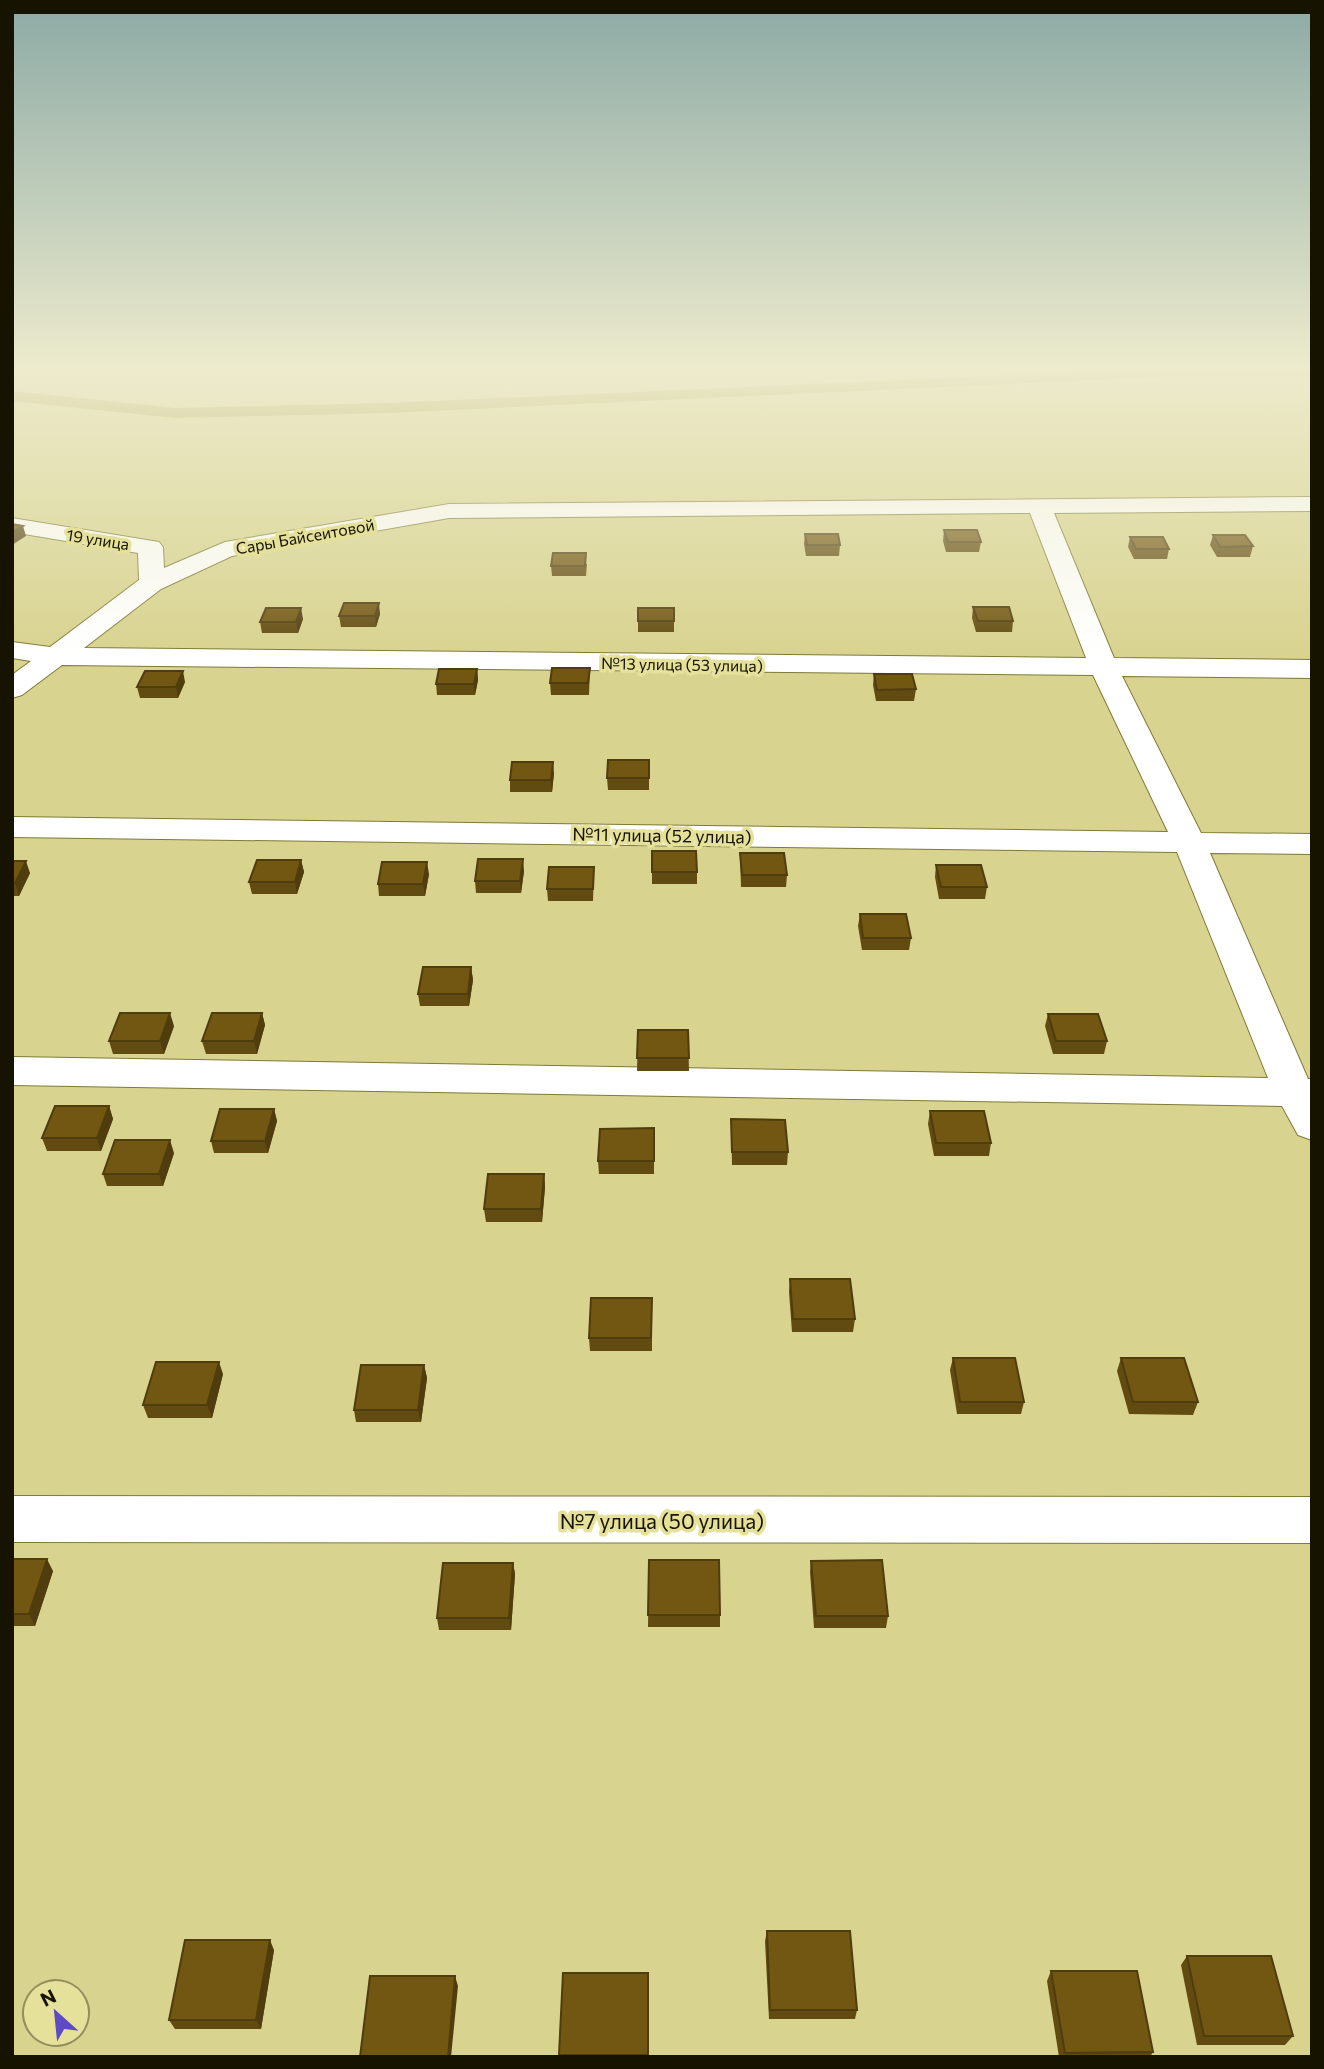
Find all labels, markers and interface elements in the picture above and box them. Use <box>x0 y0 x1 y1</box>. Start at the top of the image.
street label: Сары Байсеитовой <box>234 514 376 558</box>
street label: 19 улица <box>65 525 131 553</box>
street label: №13 улица (53 улица) <box>601 653 763 675</box>
street label: №11 улица (52 улица) <box>572 822 752 848</box>
street label: №7 улица (50 улица) <box>560 1508 764 1533</box>
north arrow <box>21 1978 91 2048</box>
text: N <box>36 1984 60 2011</box>

